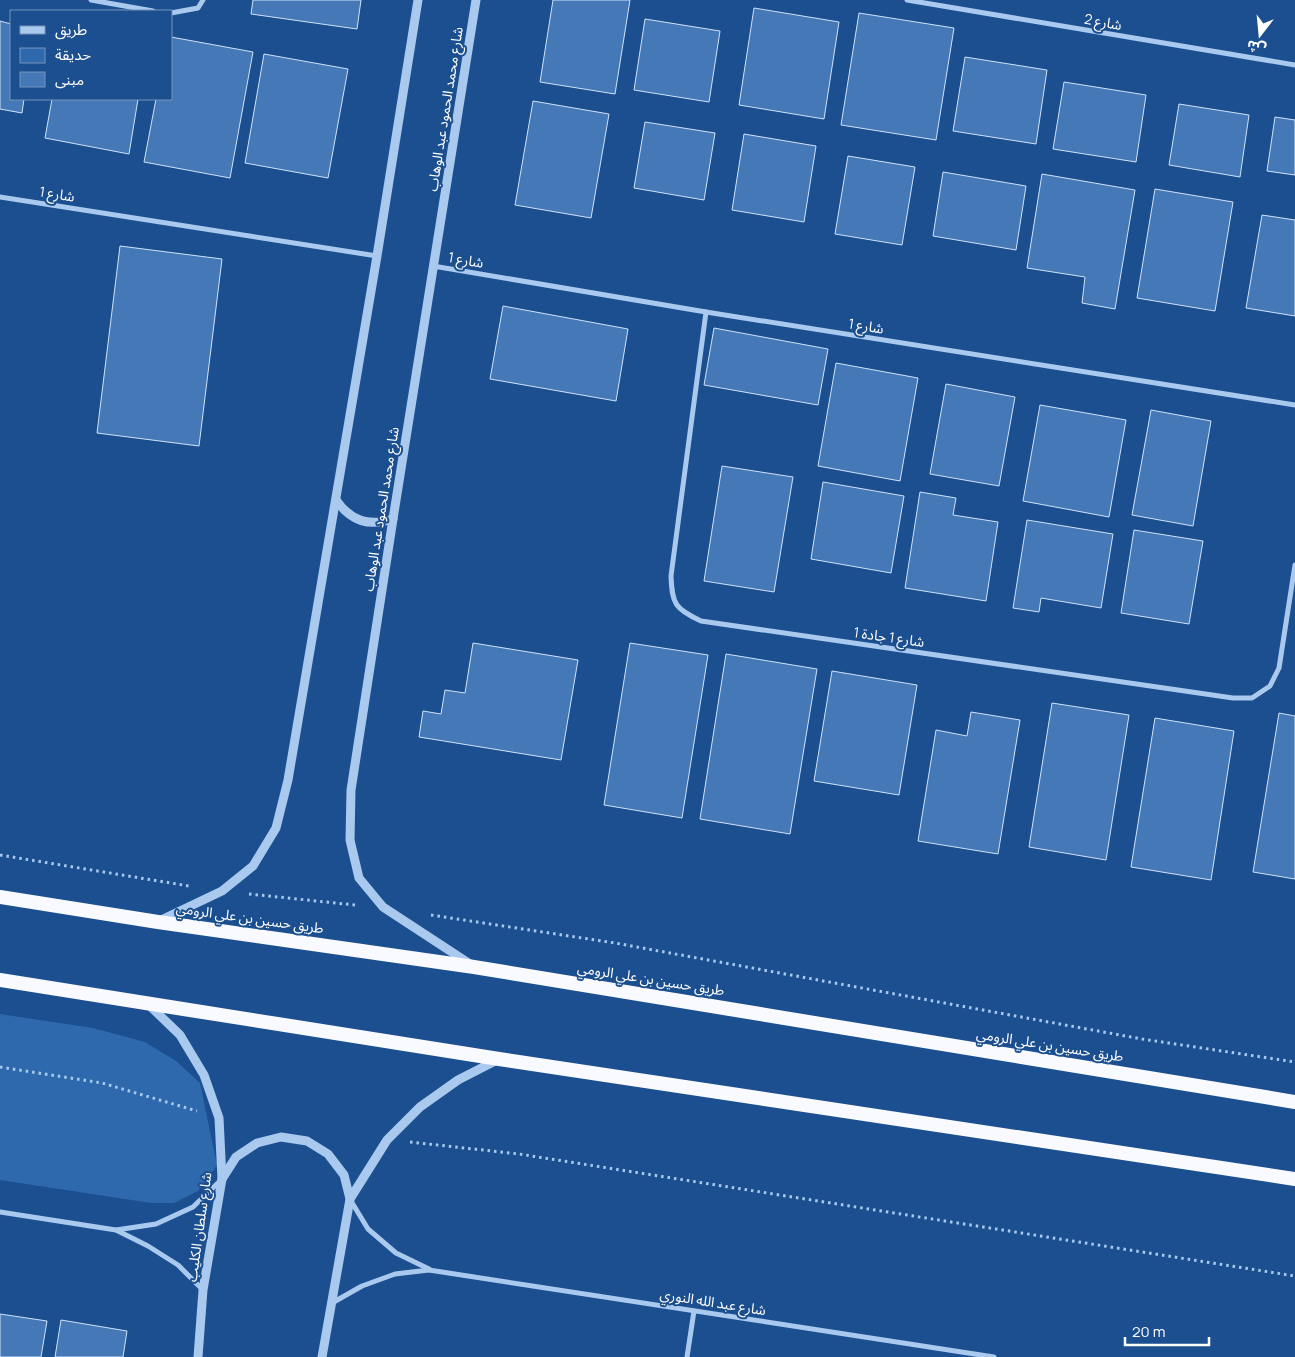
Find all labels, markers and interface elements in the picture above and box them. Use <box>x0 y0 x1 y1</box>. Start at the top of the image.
street label: شارع 2 <box>1082 9 1124 36</box>
legend <box>10 10 172 100</box>
north arrow <box>1235 10 1285 60</box>
text: طريق <box>55 19 87 40</box>
street label: شارع محمد الحمود عبد الوهاب <box>422 25 469 193</box>
text: ش <box>1244 36 1268 60</box>
text: حديقة <box>55 44 91 65</box>
text: مبنى <box>55 69 84 90</box>
street label: شارع 1 <box>38 181 76 208</box>
street label: شارع 1 <box>447 247 485 274</box>
street label: شارع 1 <box>847 313 885 340</box>
street label: شارع محمد الحمود عبد الوهاب <box>358 425 405 593</box>
street label: شارع 1 جادة 1 <box>852 622 926 653</box>
street label: طريق حسين بن علي الرومي <box>175 898 325 939</box>
street label: طريق حسين بن علي الرومي <box>576 957 726 1002</box>
street label: طريق حسين بن علي الرومي <box>975 1023 1125 1068</box>
street label: شارع سلطان الكليب <box>181 1171 218 1283</box>
street label: شارع عبد الله النوري <box>658 1284 767 1321</box>
scale bar <box>1125 1314 1209 1346</box>
text: 20 m <box>1132 1321 1165 1342</box>

